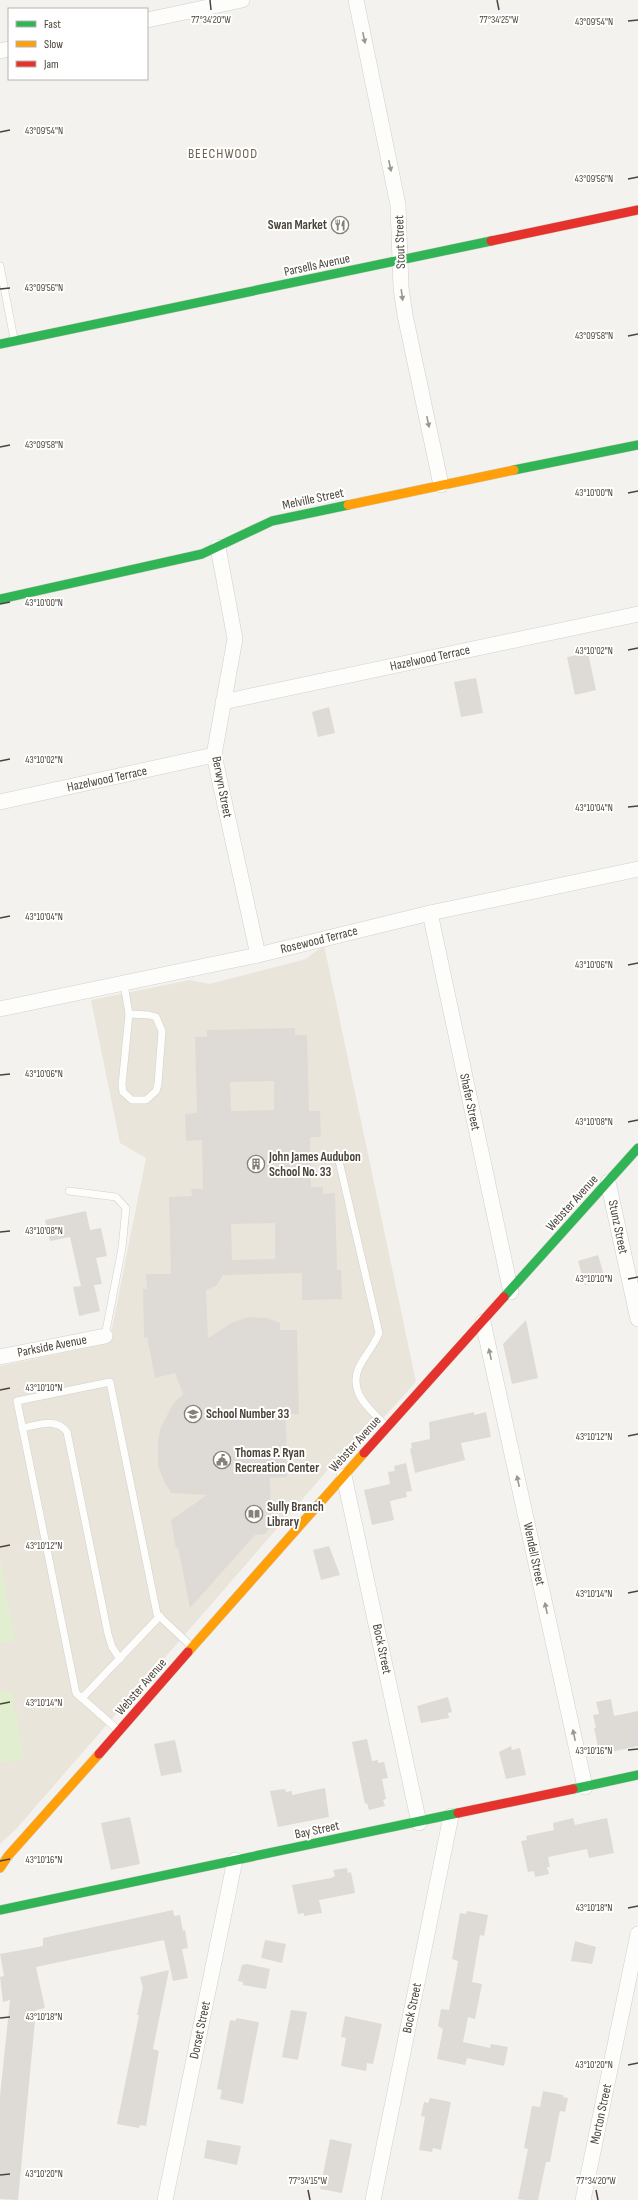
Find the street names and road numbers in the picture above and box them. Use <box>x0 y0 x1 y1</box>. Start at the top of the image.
street label: Stout Street <box>391 215 409 269</box>
street label: Parsells Avenue <box>283 250 351 280</box>
street label: Melville Street <box>281 485 345 513</box>
street label: Hazelwood Terrace <box>388 642 472 674</box>
street label: Berwyn Street <box>208 755 236 819</box>
street label: Hazelwood Terrace <box>65 763 149 795</box>
street label: Rosewood Terrace <box>279 923 359 957</box>
street label: Shafer Street <box>456 1072 484 1132</box>
street label: Webster Avenue <box>543 1172 601 1234</box>
street label: Stunz Street <box>604 1199 632 1255</box>
street label: Parkside Avenue <box>16 1331 88 1361</box>
street label: Webster Avenue <box>326 1413 384 1475</box>
street label: Wendell Street <box>520 1521 548 1587</box>
street label: Bock Street <box>369 1622 395 1676</box>
street label: Webster Avenue <box>112 1655 170 1719</box>
street label: Bay Street <box>293 1817 341 1843</box>
street label: Bock Street <box>399 1981 425 2035</box>
street label: Dorset Street <box>186 2000 214 2060</box>
street label: Morton Street <box>587 2082 615 2146</box>

